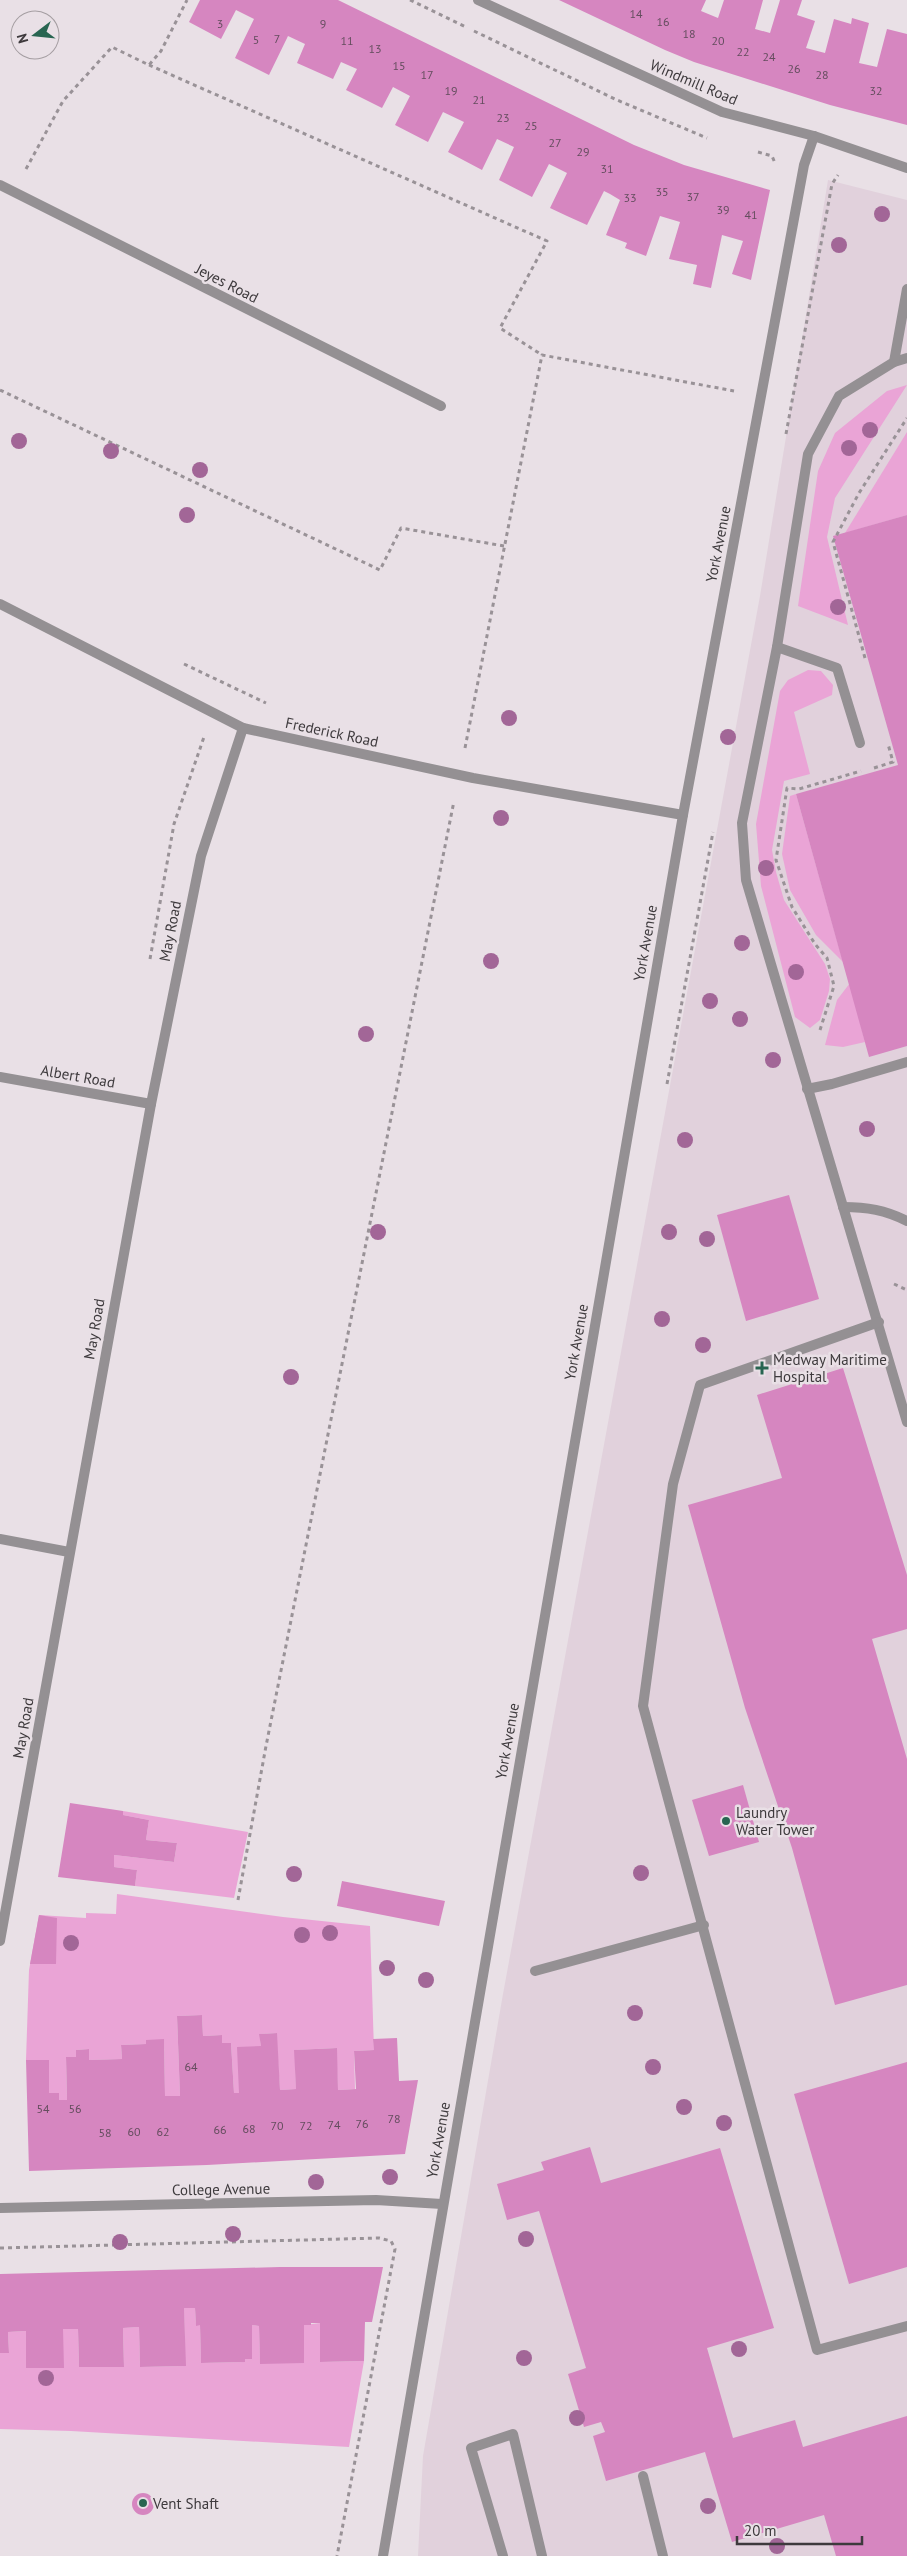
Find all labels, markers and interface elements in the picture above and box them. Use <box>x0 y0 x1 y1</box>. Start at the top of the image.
house number: 14 <box>629 6 643 21</box>
north arrow <box>10 10 60 60</box>
house number: 16 <box>656 14 670 29</box>
house number: 3 <box>217 16 223 31</box>
house number: 9 <box>320 16 326 31</box>
house number: 18 <box>682 26 696 41</box>
house number: 7 <box>274 31 280 46</box>
text: N <box>13 32 32 45</box>
house number: 5 <box>253 32 259 47</box>
house number: 11 <box>340 33 354 48</box>
house number: 20 <box>711 33 725 48</box>
house number: 13 <box>368 41 382 56</box>
house number: 22 <box>736 44 750 59</box>
house number: 24 <box>762 49 776 64</box>
street label: Windmill Road <box>647 55 741 109</box>
house number: 15 <box>392 58 406 73</box>
house number: 26 <box>787 61 801 76</box>
house number: 17 <box>420 67 434 82</box>
house number: 28 <box>815 67 829 82</box>
house number: 19 <box>444 83 458 98</box>
house number: 32 <box>869 83 883 98</box>
house number: 21 <box>472 92 486 107</box>
house number: 23 <box>496 110 510 125</box>
house number: 25 <box>524 118 538 133</box>
house number: 27 <box>548 135 562 150</box>
house number: 29 <box>576 144 590 159</box>
house number: 31 <box>600 161 614 176</box>
house number: 35 <box>655 184 669 199</box>
house number: 37 <box>686 189 700 204</box>
house number: 33 <box>623 190 637 205</box>
house number: 39 <box>716 202 730 217</box>
house number: 41 <box>744 207 758 222</box>
street label: Jeyes Road <box>191 259 262 307</box>
street label: York Avenue <box>701 504 735 584</box>
street label: Frederick Road <box>284 713 380 751</box>
street label: May Road <box>155 899 185 963</box>
street label: York Avenue <box>629 903 661 983</box>
street label: Albert Road <box>39 1060 117 1092</box>
street label: May Road <box>79 1297 109 1361</box>
street label: York Avenue <box>560 1302 592 1382</box>
place label: Medway Maritime Hospital <box>773 1350 887 1386</box>
marker: Medway Maritime Hospital <box>755 1361 769 1375</box>
street label: May Road <box>8 1696 38 1760</box>
street label: York Avenue <box>491 1701 523 1781</box>
place label: Laundry Water Tower <box>736 1803 814 1839</box>
marker: Laundry Water Tower <box>720 1815 732 1827</box>
house number: 64 <box>184 2059 198 2074</box>
street label: York Avenue <box>422 2100 454 2180</box>
house number: 54 <box>36 2101 50 2116</box>
house number: 56 <box>68 2101 82 2116</box>
house number: 78 <box>387 2111 401 2126</box>
house number: 76 <box>355 2116 369 2131</box>
house number: 74 <box>327 2117 341 2132</box>
house number: 70 <box>270 2118 284 2133</box>
house number: 72 <box>299 2118 313 2133</box>
house number: 68 <box>242 2121 256 2136</box>
house number: 66 <box>213 2122 227 2137</box>
house number: 60 <box>127 2124 141 2139</box>
house number: 62 <box>156 2124 170 2139</box>
house number: 58 <box>98 2125 112 2140</box>
street label: College Avenue <box>172 2179 270 2199</box>
place label: Vent Shaft <box>152 2494 219 2513</box>
marker: Vent Shaft <box>137 2497 149 2509</box>
scale bar <box>737 2514 862 2546</box>
text: 20 m <box>744 2521 777 2540</box>

